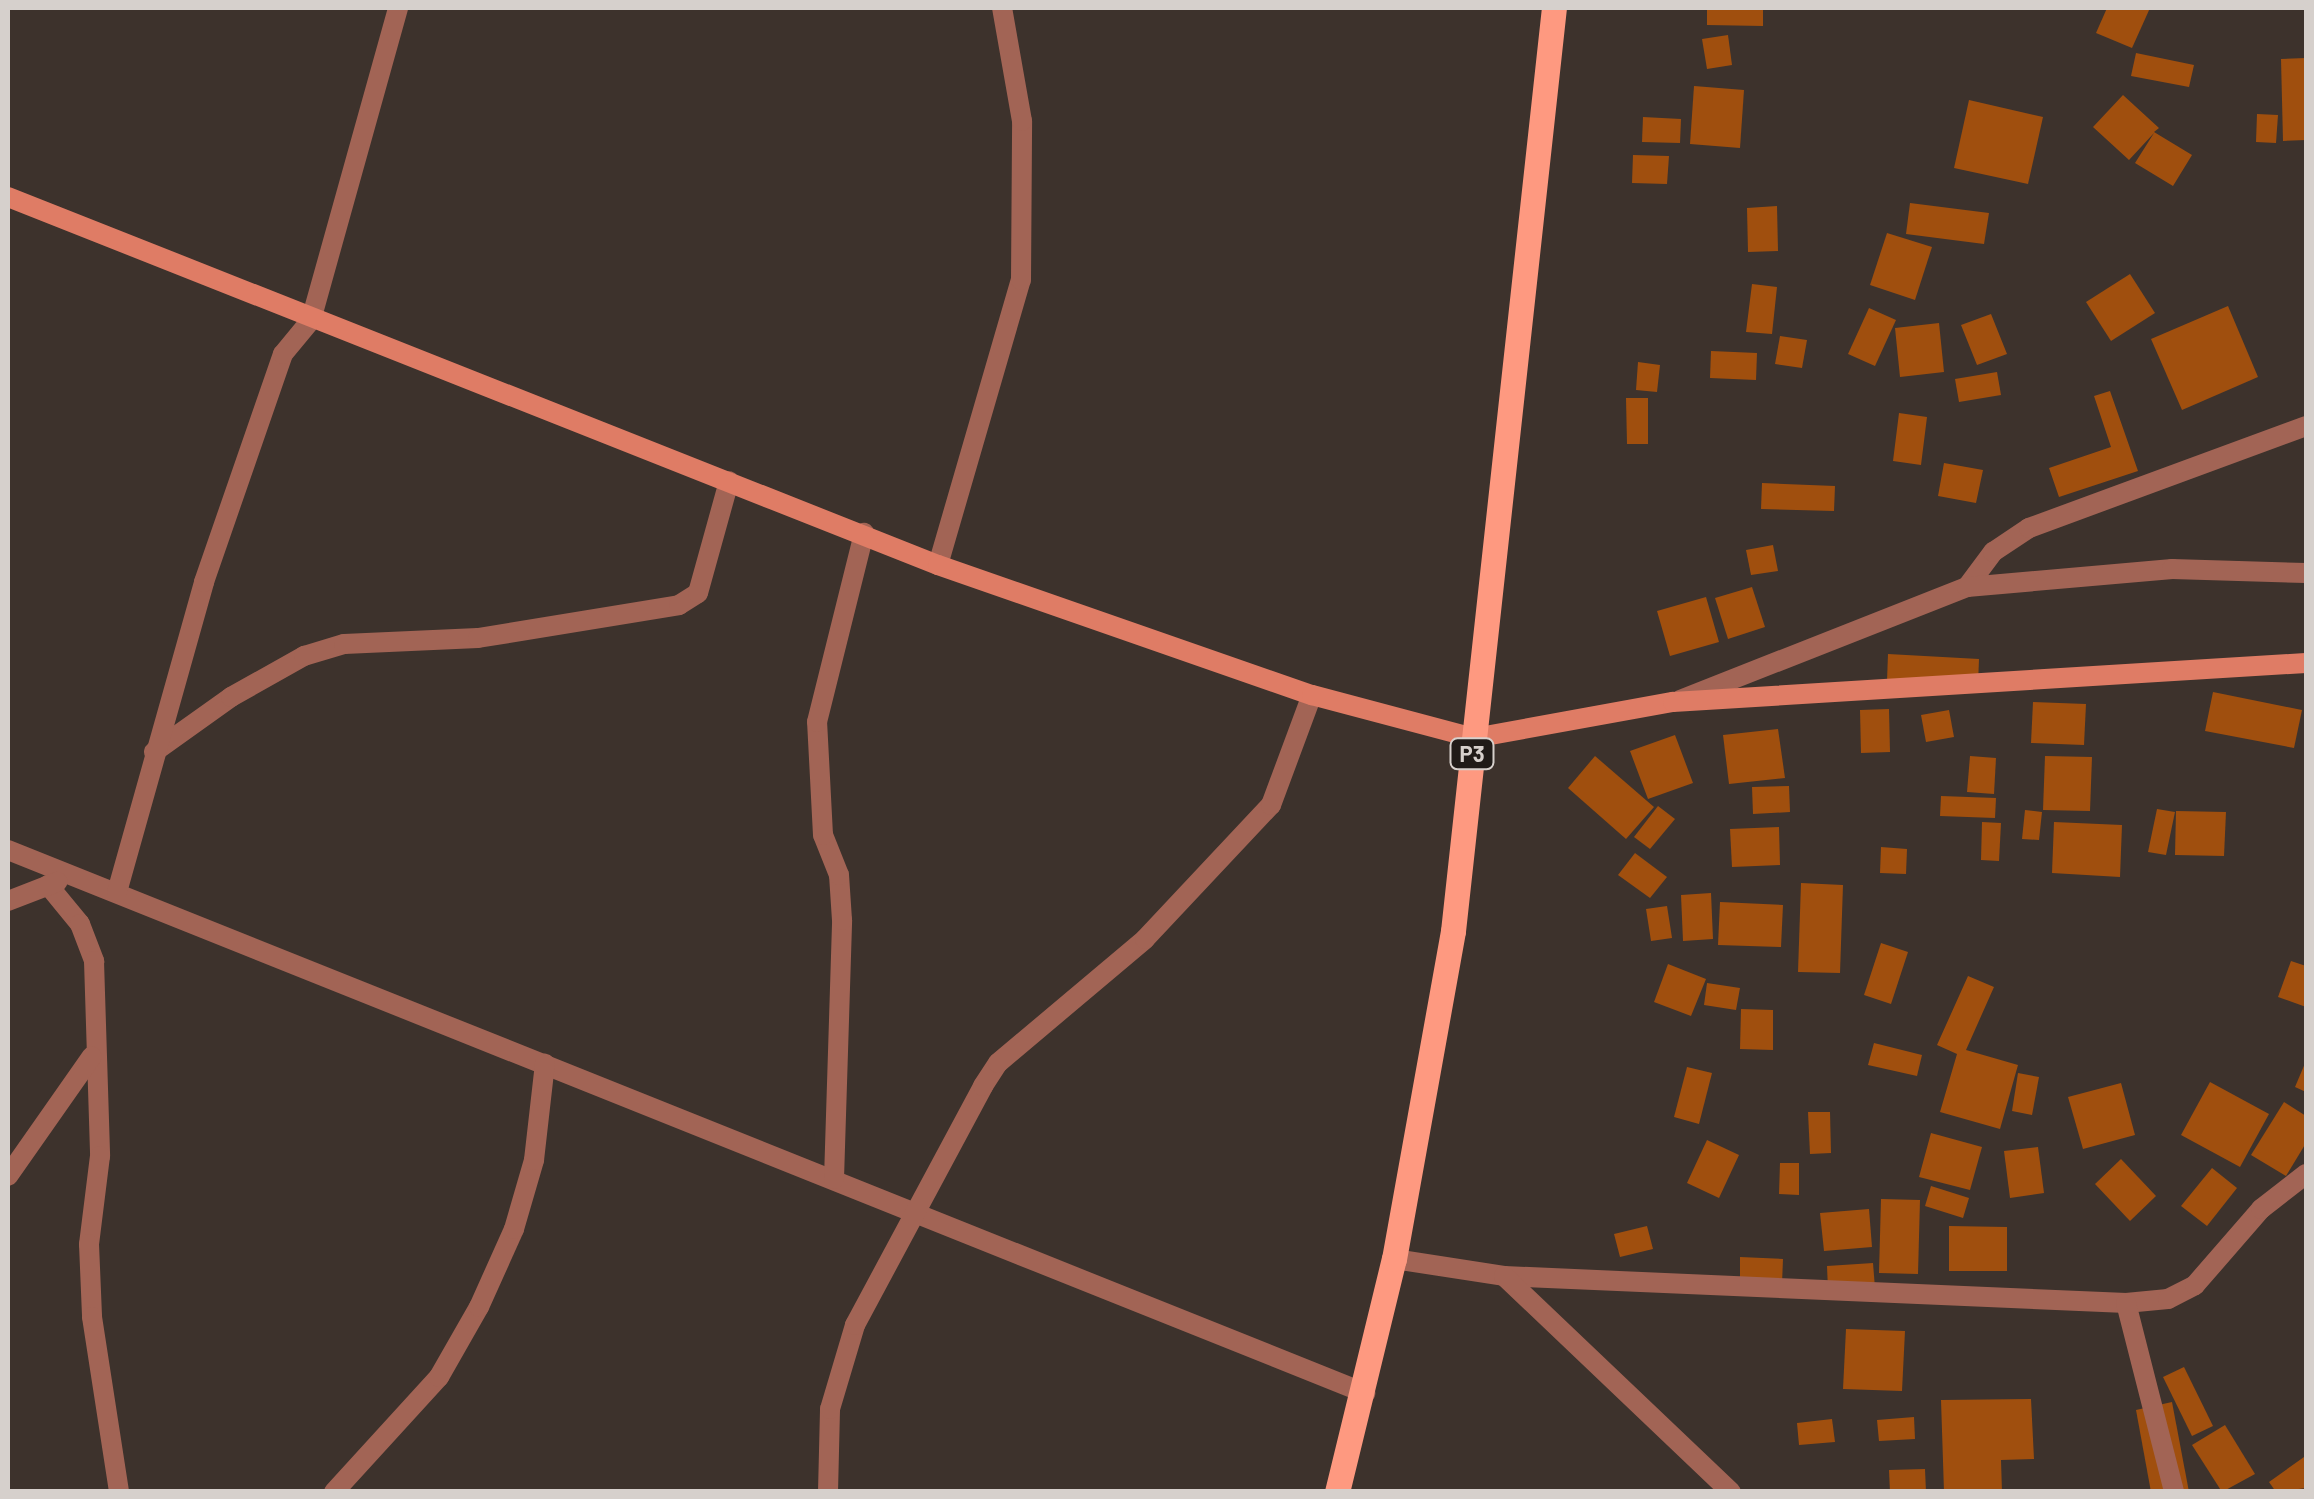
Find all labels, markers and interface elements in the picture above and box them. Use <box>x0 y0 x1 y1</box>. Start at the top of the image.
road number: P3 <box>1447 737 1497 771</box>

